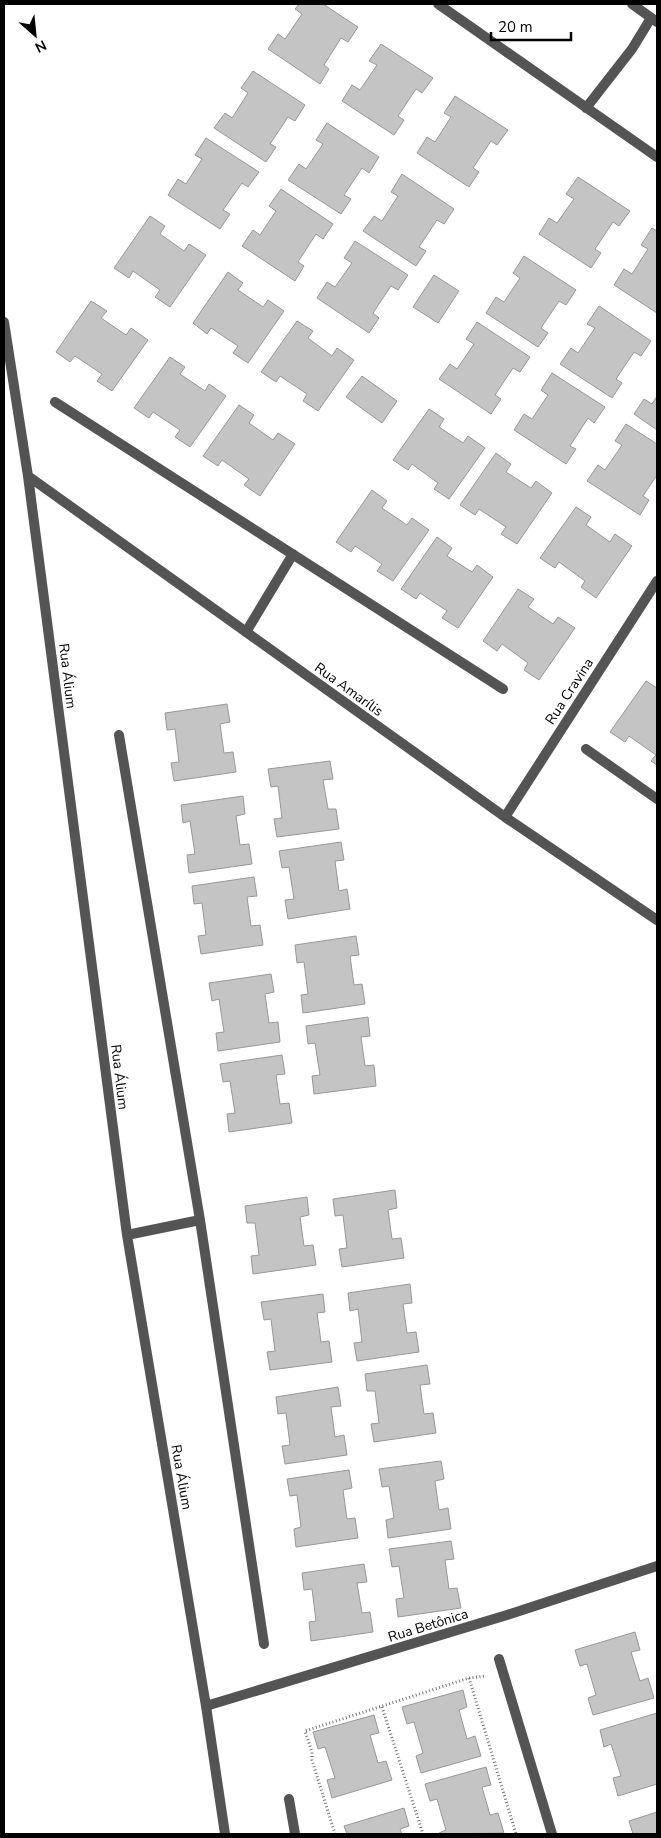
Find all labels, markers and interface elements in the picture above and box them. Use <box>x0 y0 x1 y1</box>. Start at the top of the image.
north arrow <box>10 10 60 60</box>
scale bar <box>491 10 571 42</box>
text: 20 m <box>498 17 533 37</box>
text: N <box>32 35 50 57</box>
street label: Rua Álium <box>54 642 81 710</box>
street label: Rua Cravina <box>541 654 598 728</box>
street label: Rua Amarílis <box>311 658 387 721</box>
street label: Rua Álium <box>106 1043 133 1111</box>
street label: Rua Álium <box>166 1443 197 1511</box>
street label: Rua Betônica <box>386 1604 471 1647</box>

